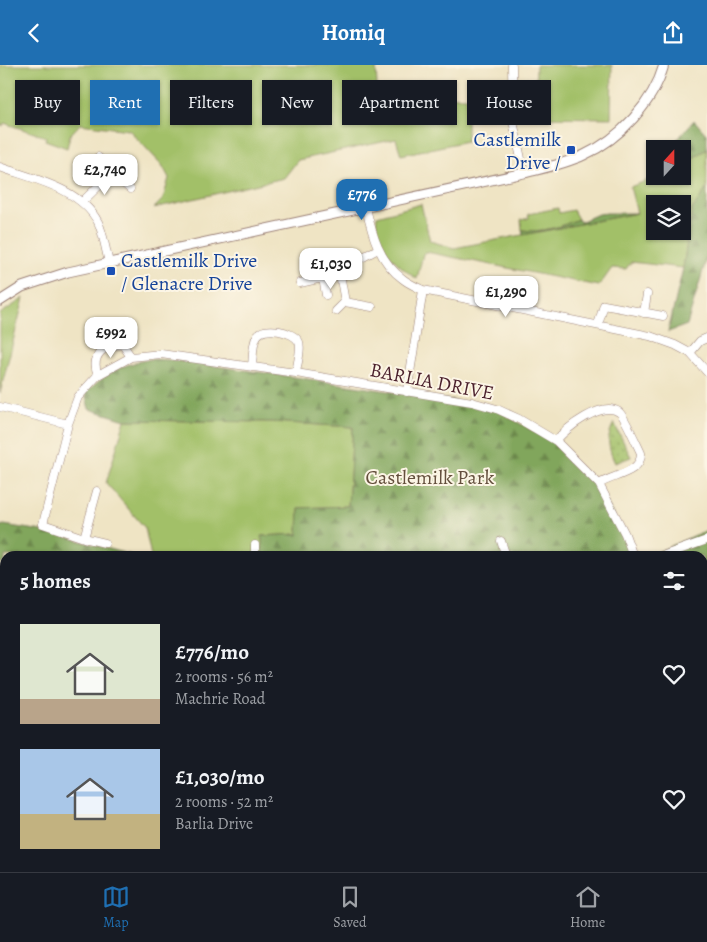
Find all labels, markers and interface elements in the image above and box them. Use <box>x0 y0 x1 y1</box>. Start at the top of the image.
text: Homiq <box>322 18 385 48</box>
icon: back <box>20 19 48 47</box>
icon: share <box>659 19 687 47</box>
chip: Buy <box>15 80 80 125</box>
chip: Rent <box>90 80 160 125</box>
chip: Filters <box>170 80 252 125</box>
chip: New <box>262 80 332 125</box>
chip: Apartment <box>342 80 457 125</box>
chip: House <box>467 80 551 125</box>
place label: Castlemilk Drive / <box>474 126 561 176</box>
north arrow <box>646 140 691 185</box>
map controls <box>646 140 691 240</box>
marker: Castlemilk Drive / <box>565 144 577 156</box>
pin: £2,740 <box>64 153 146 196</box>
text: £2,740 <box>84 159 126 181</box>
pin: £776 <box>332 179 392 221</box>
text: £776 <box>347 184 377 206</box>
button: layers <box>646 195 691 240</box>
place label: Castlemilk Drive / Glenacre Drive <box>121 247 257 297</box>
pin: £1,030 <box>290 247 372 290</box>
text: £1,030 <box>310 253 352 275</box>
marker: Castlemilk Drive / Glenacre Drive <box>105 265 117 277</box>
pin: £1,290 <box>465 275 547 318</box>
text: £1,290 <box>485 281 527 303</box>
pin: £992 <box>81 317 141 359</box>
text: £992 <box>96 322 126 344</box>
street label: BARLIA DRIVE <box>368 356 496 407</box>
park label: Castlemilk Park <box>366 464 495 491</box>
text: 5 homes <box>20 567 91 595</box>
icon: filters <box>660 567 688 595</box>
text: £776/mo <box>175 638 249 666</box>
icon: home <box>60 644 120 704</box>
icon: heart <box>660 660 688 688</box>
text: 2 rooms · 56 m² <box>175 666 273 688</box>
text: Machrie Road <box>175 688 265 710</box>
text: £1,030/mo <box>175 763 265 791</box>
icon: home <box>60 769 120 829</box>
icon: heart <box>660 785 688 813</box>
text: 2 rooms · 52 m² <box>175 791 273 813</box>
text: Barlia Drive <box>175 813 253 835</box>
tab: Map <box>102 883 130 932</box>
tab: Saved <box>333 883 367 932</box>
tab: Home <box>570 883 605 932</box>

